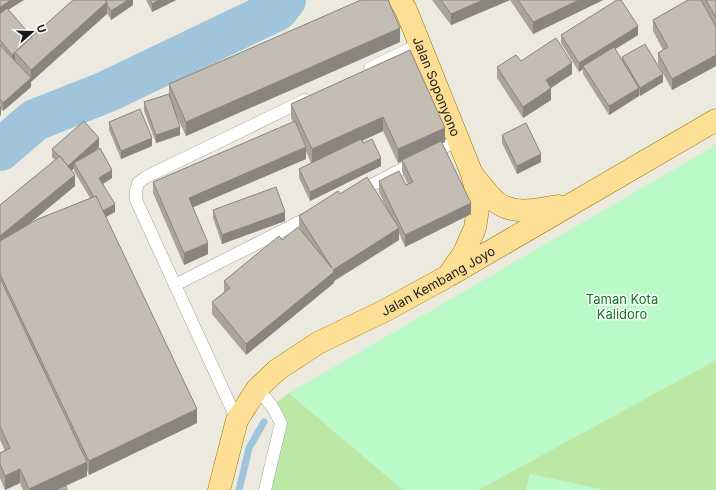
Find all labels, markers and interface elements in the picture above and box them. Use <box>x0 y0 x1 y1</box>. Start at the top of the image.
north arrow <box>12 12 52 52</box>
text: U <box>33 22 49 35</box>
street label: Jalan Soponyono <box>409 34 464 139</box>
street label: Jalan Kembang Joyo <box>378 242 498 319</box>
park label: Taman Kota Kalidoro <box>586 291 658 322</box>

